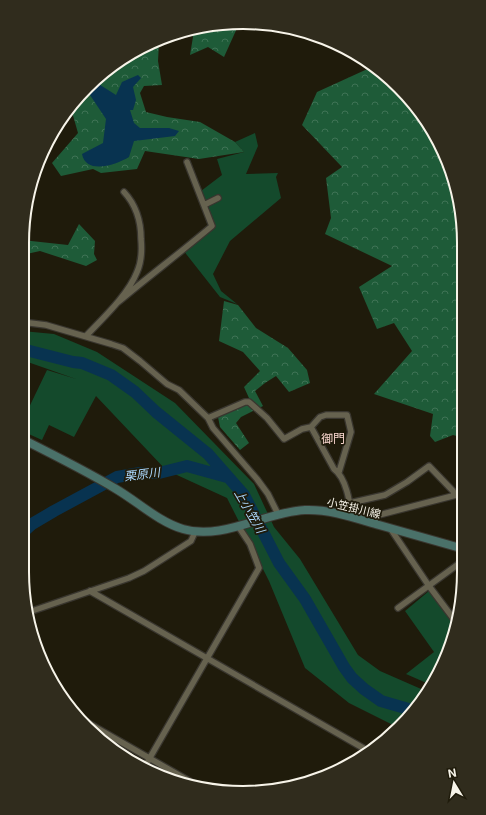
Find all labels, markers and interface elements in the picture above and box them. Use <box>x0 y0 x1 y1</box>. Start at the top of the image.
district label: 御門 <box>321 431 345 446</box>
water label: 栗原川 <box>123 464 163 484</box>
water label: 上小笠川 <box>232 486 269 537</box>
street label: 小笠掛川線 <box>326 495 382 521</box>
north arrow <box>434 763 474 803</box>
text: N <box>447 766 458 781</box>

